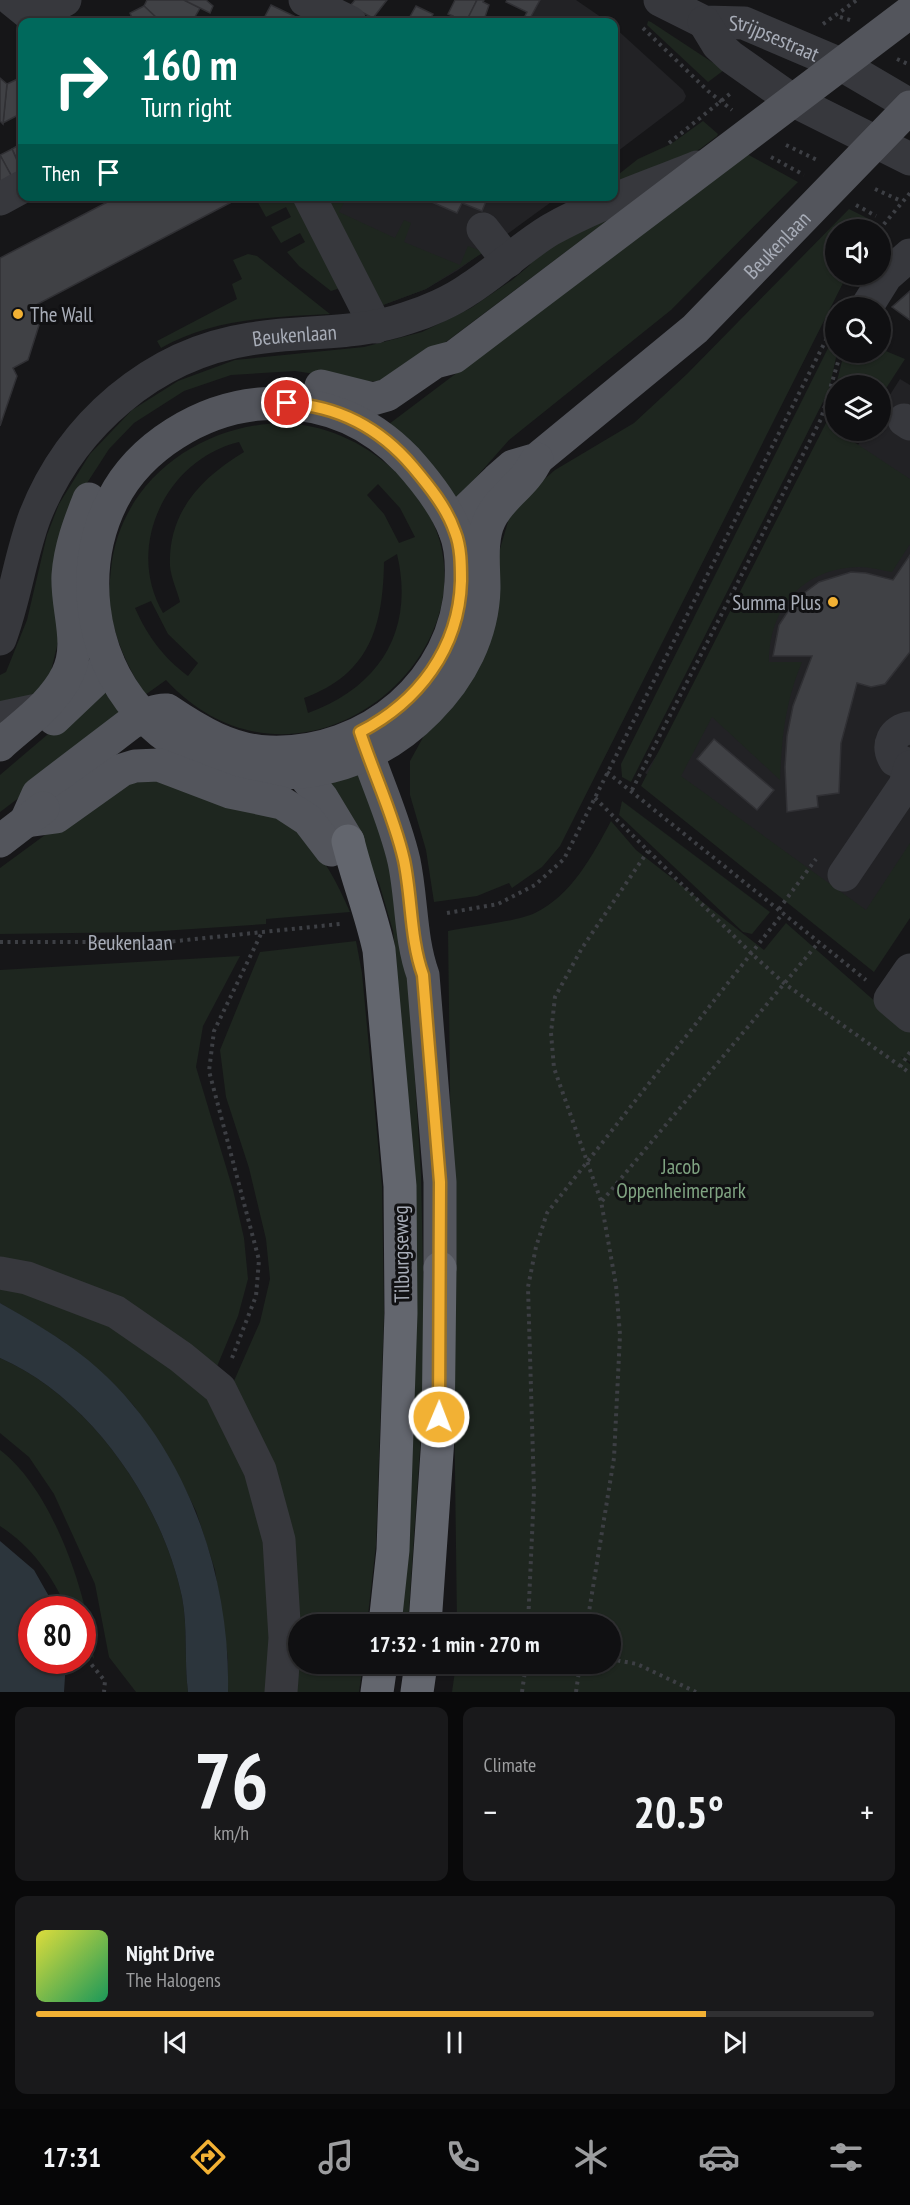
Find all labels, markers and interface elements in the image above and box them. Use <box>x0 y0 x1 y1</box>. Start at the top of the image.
street label: Strijpsestraat <box>729 9 824 67</box>
text: 160 m <box>141 37 238 92</box>
icon: right <box>42 42 120 120</box>
text: Turn right <box>141 90 232 124</box>
icon: arrive <box>92 156 125 189</box>
text: Then <box>42 159 80 187</box>
street label: Beukenlaan <box>738 205 816 284</box>
map controls <box>825 219 891 441</box>
button: sound <box>825 219 891 285</box>
button: search <box>825 297 891 363</box>
place label: The Wall <box>30 301 93 328</box>
marker: The Wall <box>11 307 25 321</box>
street label: Beukenlaan <box>251 318 338 352</box>
button: layers <box>825 375 891 441</box>
pin <box>261 377 312 428</box>
icon: arrive <box>270 386 303 419</box>
place label: Summa Plus <box>732 589 821 616</box>
marker: Summa Plus <box>826 595 840 609</box>
street label: Beukenlaan <box>88 928 174 956</box>
park label: Jacob Oppenheimerpark <box>616 1153 746 1204</box>
street label: Tilburgseweg <box>387 1205 415 1303</box>
position arrow <box>407 1385 471 1449</box>
speed limit sign: 80 <box>18 1596 96 1674</box>
text: 17:32 · 1 min · 270 m <box>369 1630 540 1658</box>
text: 76 <box>194 1730 269 1831</box>
text: Climate <box>484 1752 536 1778</box>
text: 20.5° <box>634 1782 724 1840</box>
text: − <box>484 1790 497 1833</box>
text: + <box>860 1790 874 1833</box>
text: km/h <box>214 1820 249 1846</box>
text: Night Drive <box>126 1939 215 1967</box>
text: The Halogens <box>126 1967 221 1993</box>
icon: previous <box>159 2026 192 2059</box>
icon: pause <box>438 2026 471 2059</box>
icon: next <box>718 2026 751 2059</box>
icon: directions <box>187 2136 229 2178</box>
icon: music <box>315 2136 357 2178</box>
icon: phone <box>442 2136 484 2178</box>
icon: climate <box>570 2136 612 2178</box>
icon: car <box>698 2136 740 2178</box>
icon: filters <box>825 2136 867 2178</box>
text: 17:31 <box>43 2140 101 2174</box>

